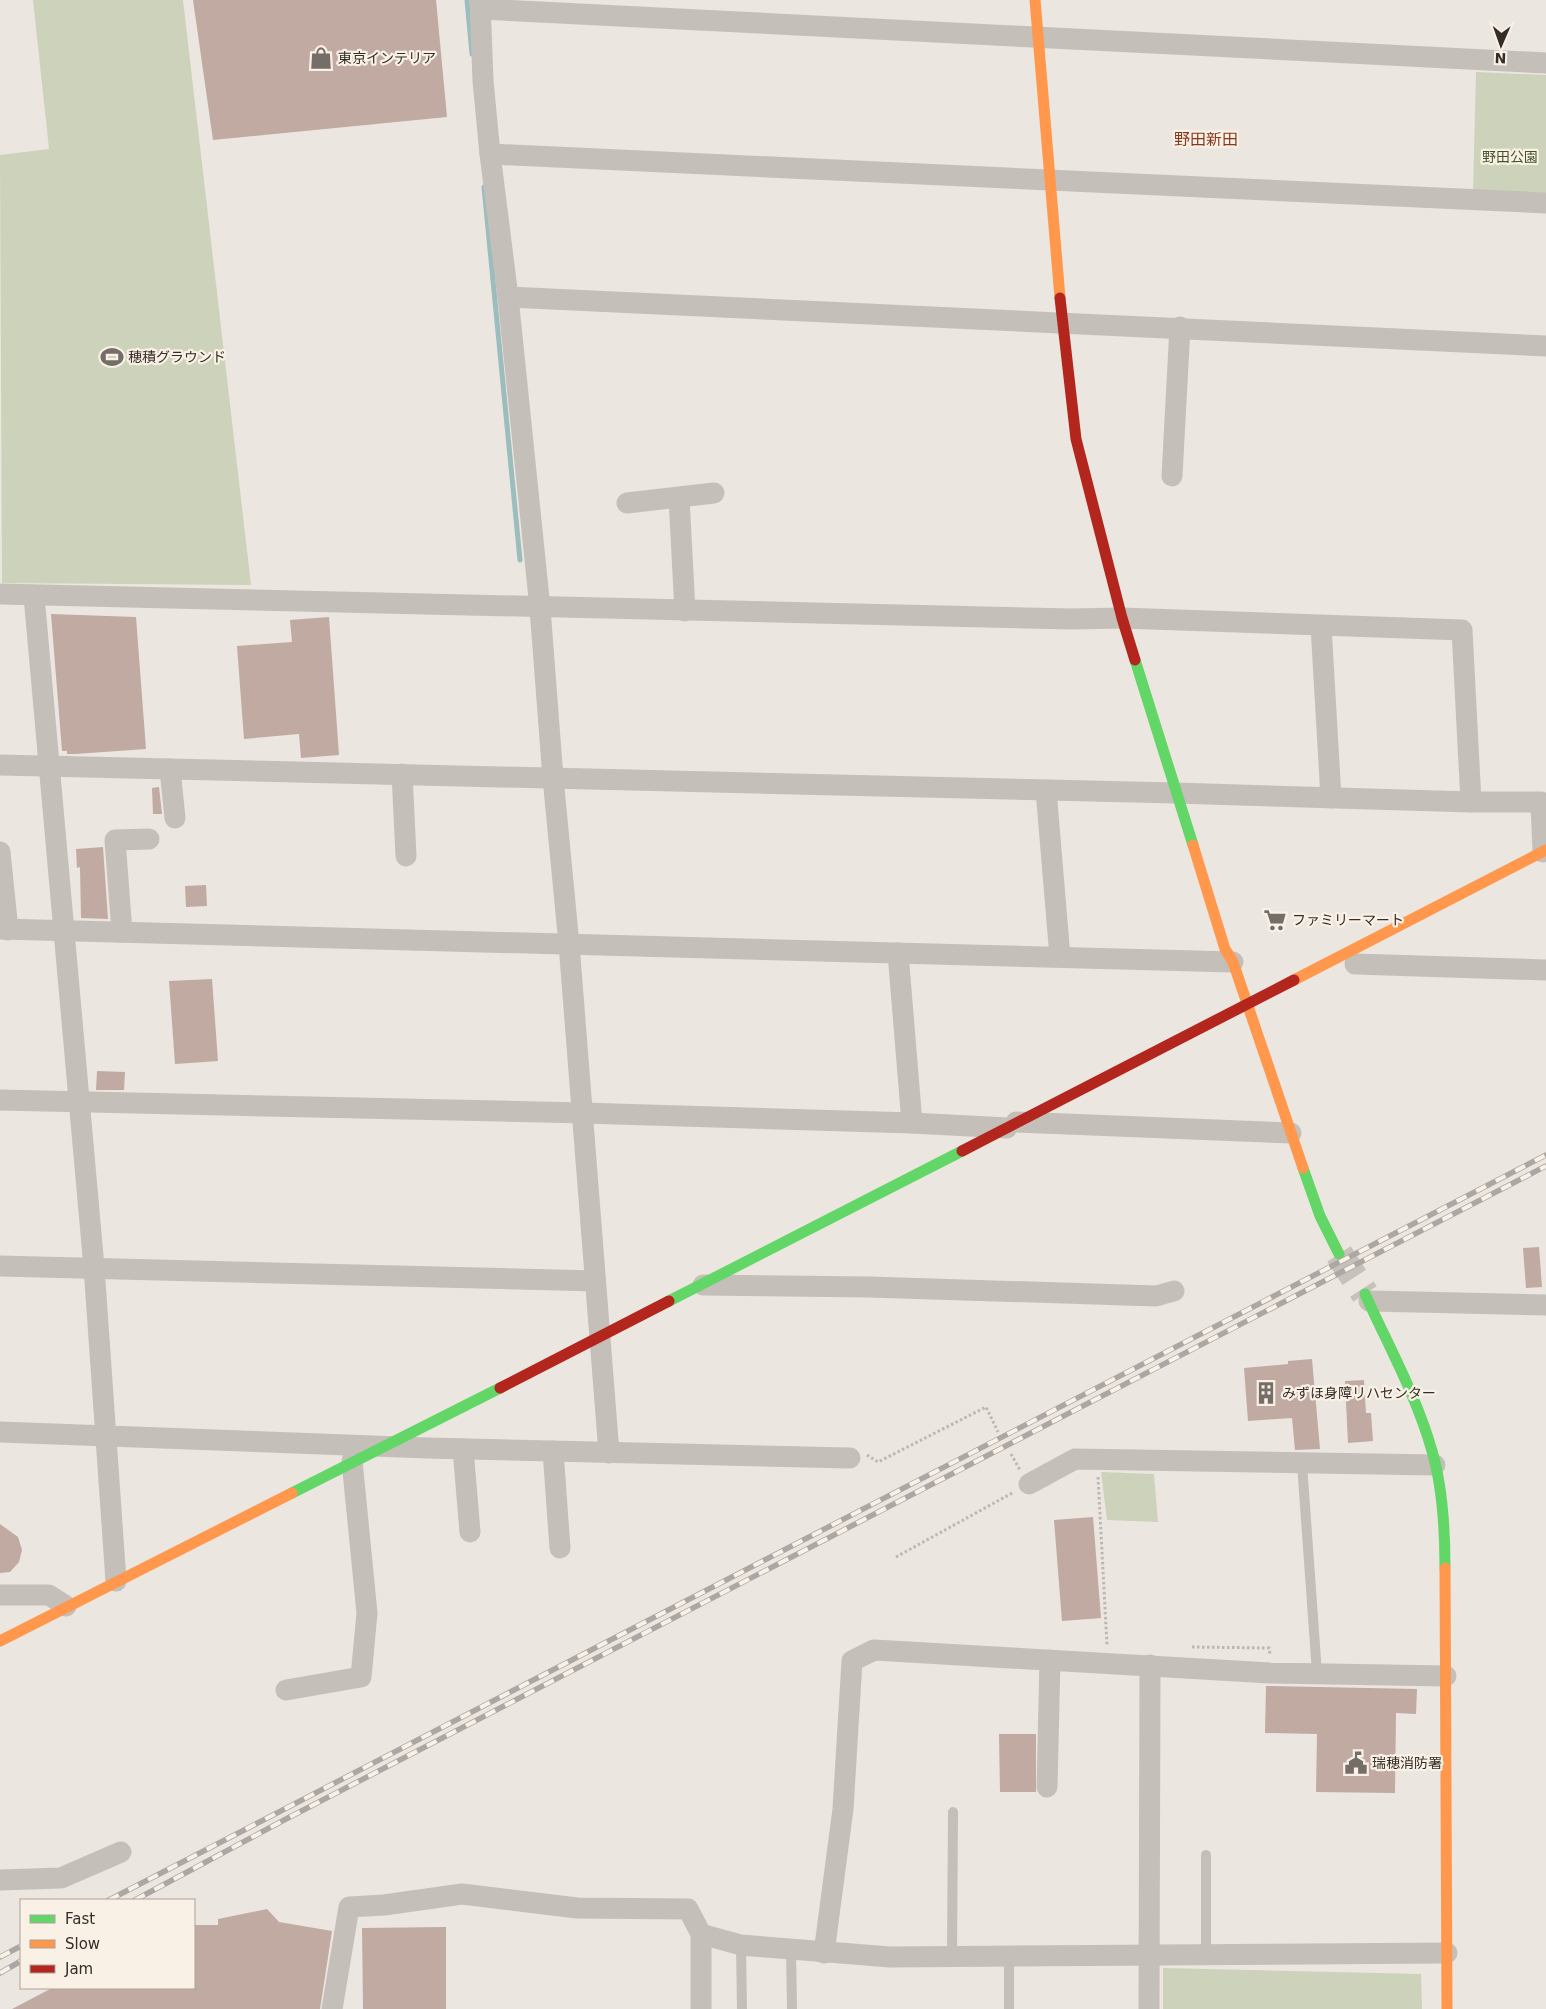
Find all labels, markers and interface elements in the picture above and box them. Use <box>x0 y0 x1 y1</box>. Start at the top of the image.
north arrow <box>1476 20 1526 70</box>
shop icon: 東京インテリア <box>308 45 334 71</box>
place label: 東京インテリア <box>338 50 436 66</box>
text: N <box>1494 50 1507 66</box>
district label: 野田新田 <box>1174 130 1238 149</box>
park label: 野田公園 <box>1482 149 1538 165</box>
sports icon: 穂積グラウンド <box>99 344 125 370</box>
place label: 穂積グラウンド <box>128 349 226 365</box>
supermarket icon: ファミリーマート <box>1262 907 1288 933</box>
place label: ファミリーマート <box>1292 912 1404 928</box>
building icon: みずほ身障リハセンター <box>1253 1380 1279 1406</box>
place label: みずほ身障リハセンター <box>1282 1385 1436 1401</box>
public building icon: 瑞穂消防署 <box>1343 1750 1369 1776</box>
place label: 瑞穂消防署 <box>1372 1755 1442 1771</box>
legend <box>20 1899 195 1989</box>
text: Fast <box>65 1910 95 1928</box>
text: Slow <box>65 1935 100 1953</box>
text: Jam <box>64 1960 93 1978</box>

